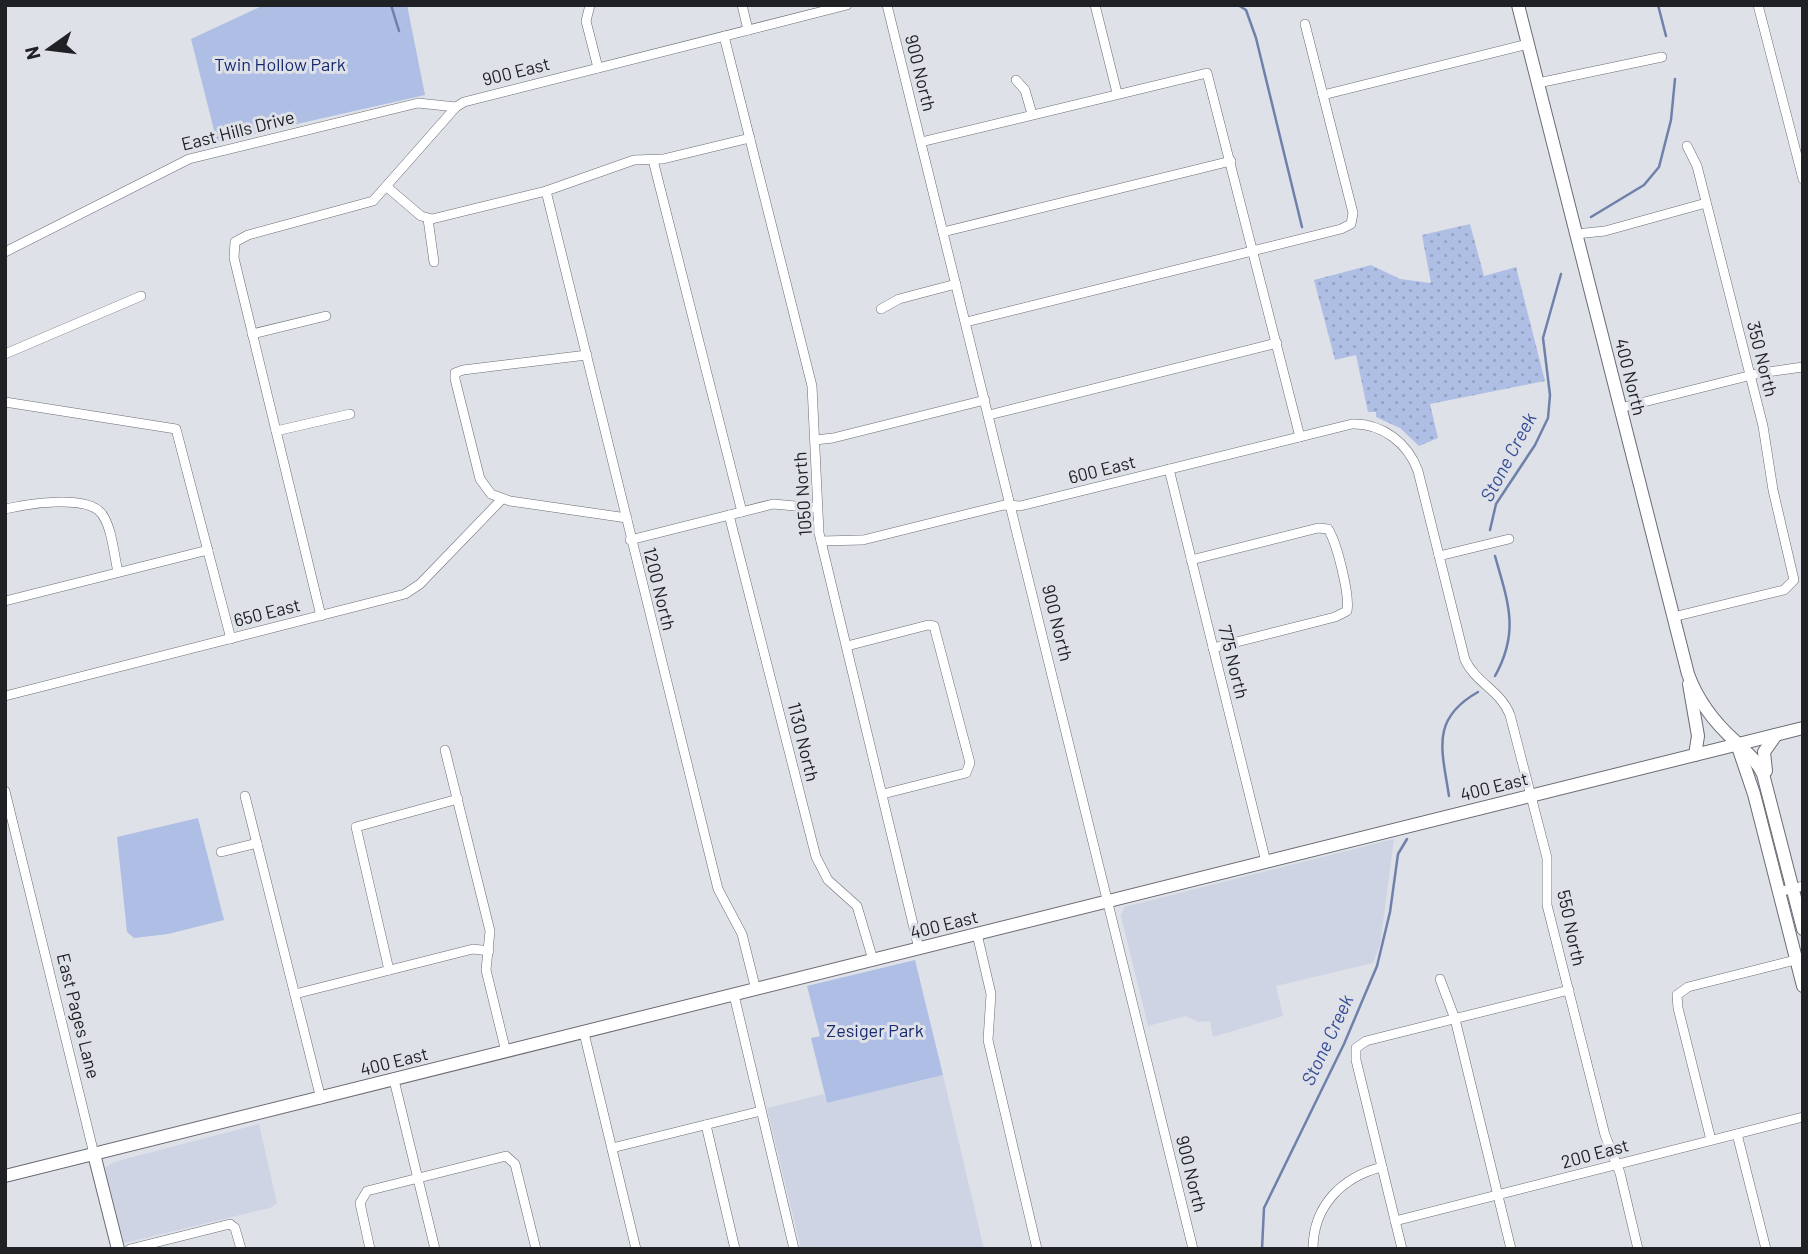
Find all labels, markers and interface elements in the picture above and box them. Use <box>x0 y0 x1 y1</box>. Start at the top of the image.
north arrow <box>14 14 84 84</box>
street label: 900 North <box>901 32 941 113</box>
text: N <box>19 44 45 62</box>
street label: 900 East <box>480 52 552 90</box>
park label: Twin Hollow Park <box>214 53 346 75</box>
street label: East Hills Drive <box>179 105 297 155</box>
street label: 350 North <box>1743 319 1783 399</box>
street label: 400 North <box>1611 336 1651 418</box>
water label: Stone Creek <box>1475 408 1541 505</box>
street label: 600 East <box>1066 450 1138 488</box>
street label: 1050 North <box>788 451 816 537</box>
street label: 1200 North <box>639 545 681 633</box>
street label: 900 North <box>1038 582 1078 663</box>
street label: 650 East <box>231 593 302 631</box>
street label: 775 North <box>1214 623 1254 701</box>
street label: 1130 North <box>784 700 824 784</box>
street label: 400 East <box>1458 767 1530 805</box>
street label: 550 North <box>1553 888 1591 968</box>
street label: 400 East <box>908 905 980 943</box>
street label: East Pages Lane <box>53 951 105 1081</box>
water label: Stone Creek <box>1296 990 1358 1089</box>
park label: Zesiger Park <box>826 1019 924 1041</box>
street label: 400 East <box>358 1042 430 1080</box>
street label: 900 North <box>1172 1133 1212 1214</box>
street label: 200 East <box>1559 1133 1631 1173</box>

